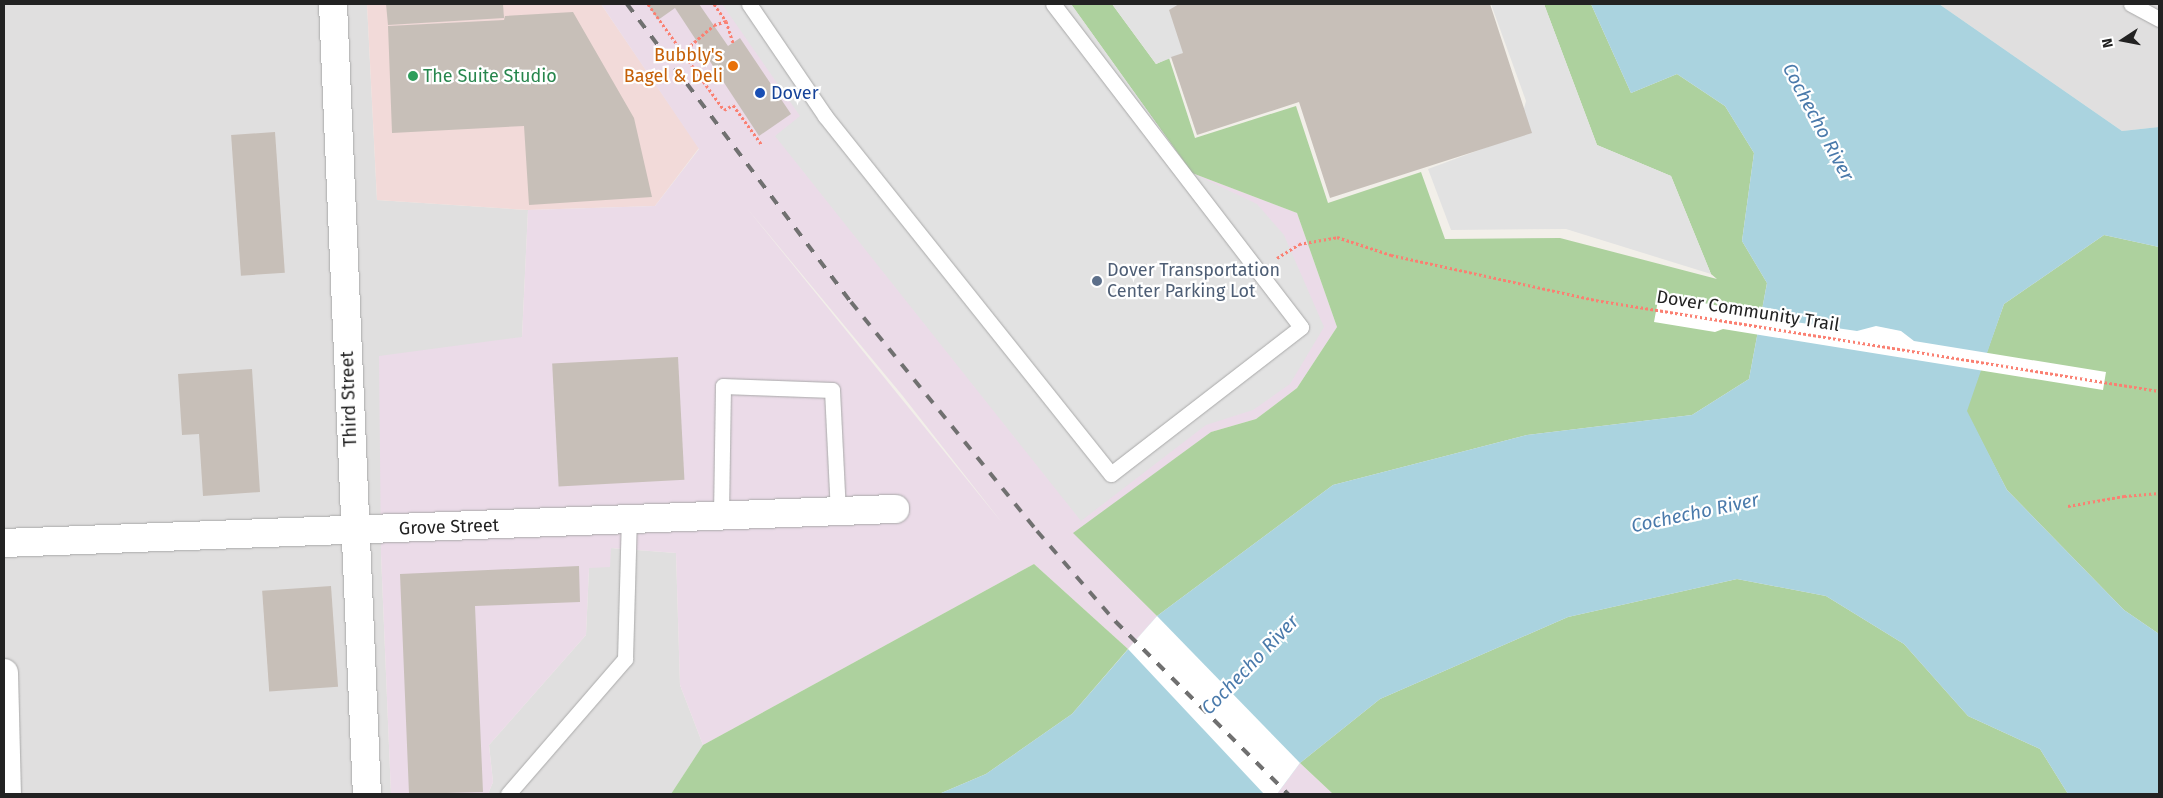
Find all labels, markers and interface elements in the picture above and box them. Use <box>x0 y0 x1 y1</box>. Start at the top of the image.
north arrow <box>2098 15 2148 65</box>
text: N <box>2099 37 2117 49</box>
place label: Bubbly's Bagel & Deli <box>624 45 723 88</box>
water label: Cochecho River <box>1777 59 1859 185</box>
marker: Bubbly's Bagel & Deli <box>727 60 739 72</box>
place label: The Suite Studio <box>423 65 557 87</box>
marker: The Suite Studio <box>407 70 419 82</box>
place label: Dover <box>771 82 819 104</box>
marker: Dover <box>753 86 767 100</box>
place label: Dover Transportation Center Parking Lot <box>1107 260 1280 302</box>
marker: Dover Transportation Center Parking Lot <box>1091 275 1103 287</box>
street label: Dover Community Trail <box>1655 286 1841 336</box>
street label: Third Street <box>337 351 361 447</box>
water label: Cochecho River <box>1629 488 1761 538</box>
street label: Grove Street <box>398 514 500 540</box>
water label: Cochecho River <box>1197 610 1303 720</box>

